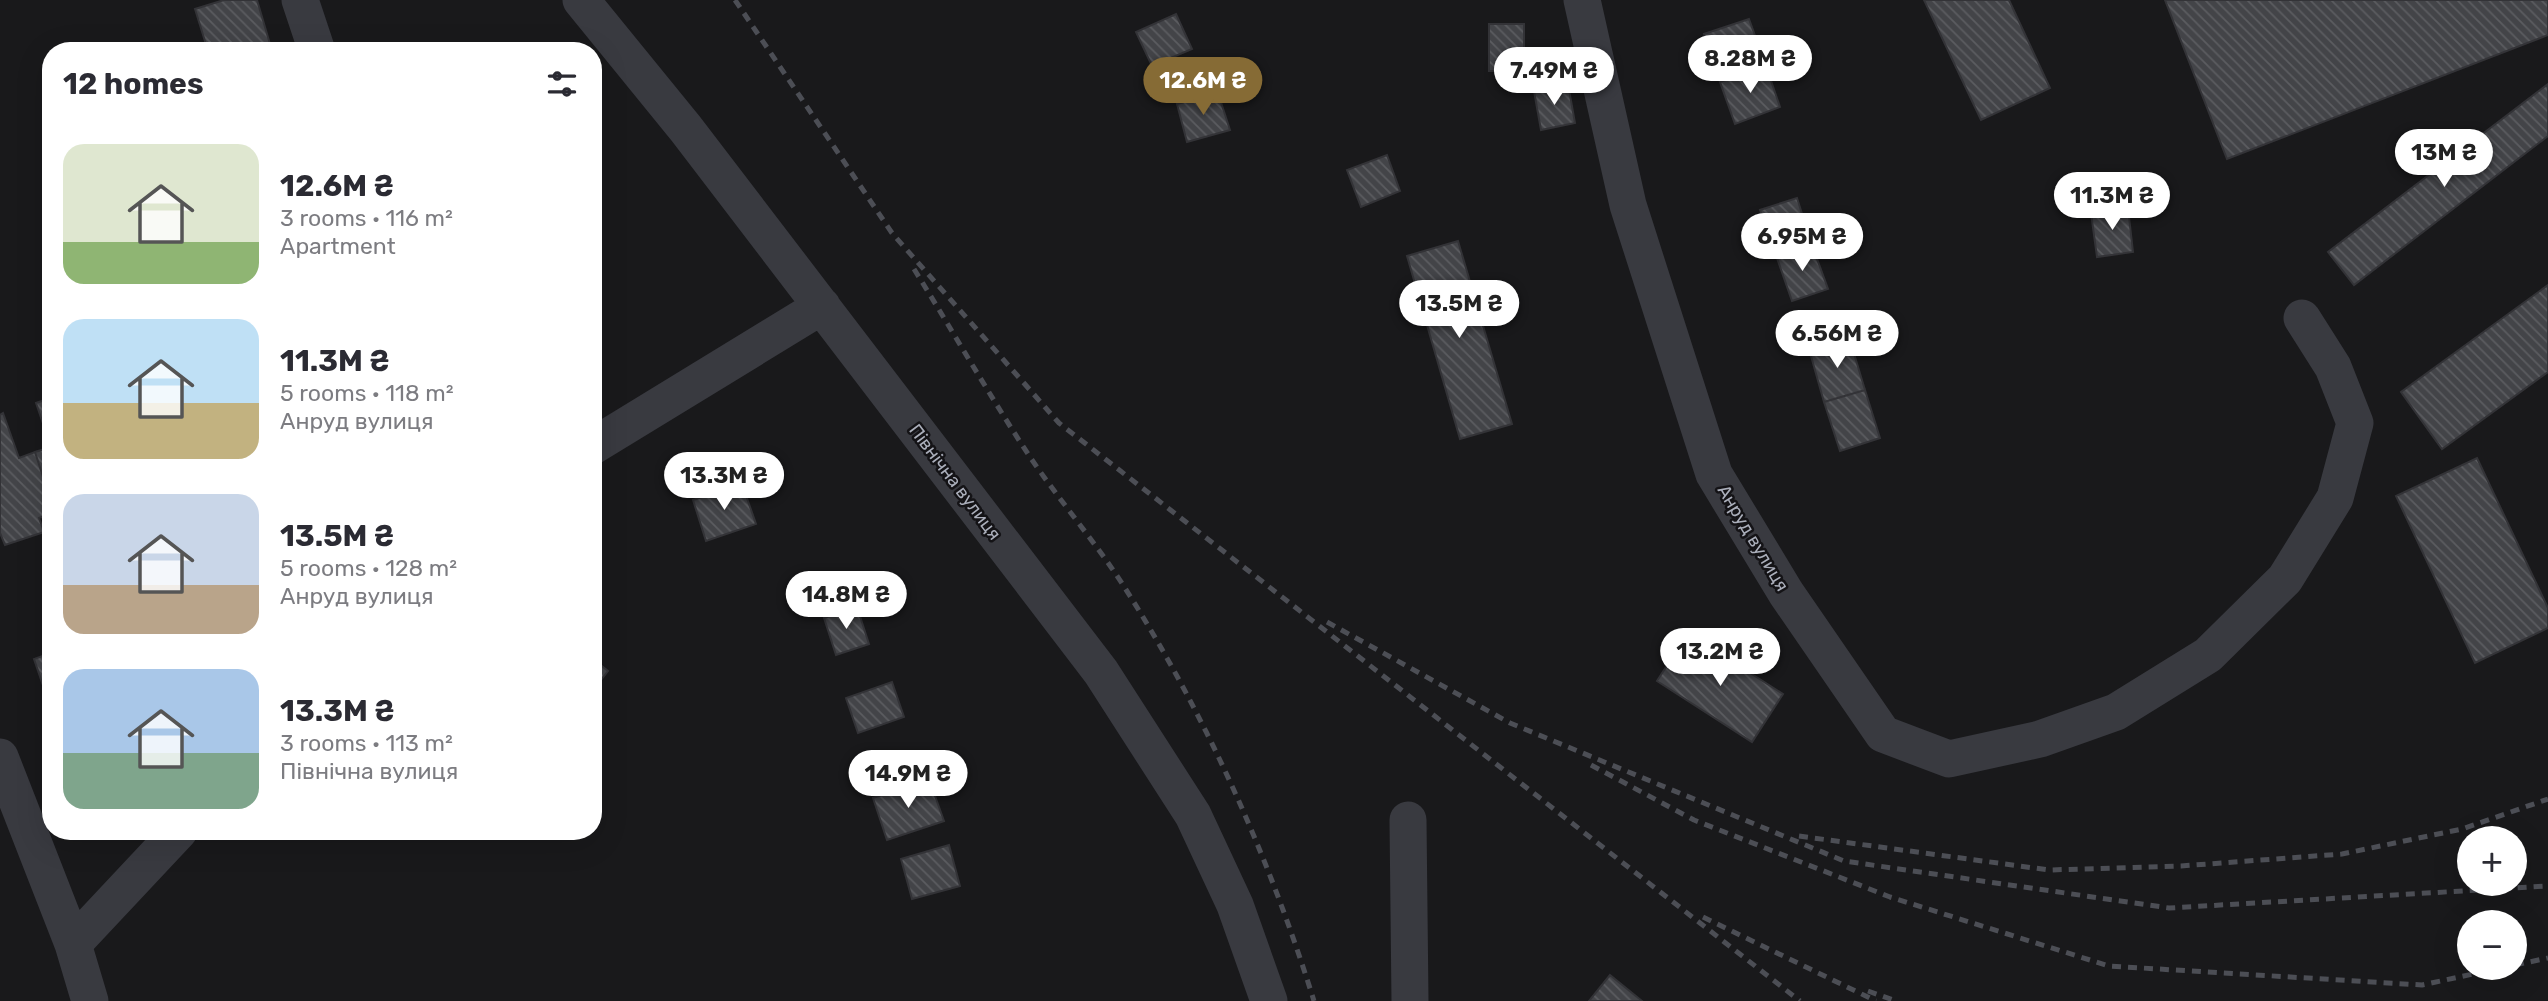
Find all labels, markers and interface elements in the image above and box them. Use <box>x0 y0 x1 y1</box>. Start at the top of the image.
pin: 8.28M ₴ <box>1685 36 1815 95</box>
text: 8.28M ₴ <box>1704 44 1796 72</box>
pin: 7.49M ₴ <box>1489 48 1619 107</box>
text: 7.49M ₴ <box>1510 56 1598 84</box>
pin: 12.6M ₴ <box>1138 58 1268 117</box>
icon: filters <box>543 65 581 103</box>
text: 12 homes <box>63 66 204 102</box>
text: 12.6M ₴ <box>1159 66 1247 94</box>
pin: 13M ₴ <box>2395 130 2493 189</box>
text: 13M ₴ <box>2411 138 2477 166</box>
text: 12.6M ₴ <box>280 168 394 204</box>
icon: home <box>119 172 203 256</box>
pin: 11.3M ₴ <box>2047 173 2177 232</box>
text: 11.3M ₴ <box>2070 181 2154 209</box>
text: 3 rooms · 116 m² <box>280 204 453 232</box>
pin: 6.95M ₴ <box>1737 214 1867 273</box>
text: 6.95M ₴ <box>1757 222 1847 250</box>
text: Apartment <box>280 232 396 260</box>
pin: 13.5M ₴ <box>1394 280 1524 340</box>
text: 13.5M ₴ <box>1415 289 1503 317</box>
pin: 6.56M ₴ <box>1772 310 1902 370</box>
text: 6.56M ₴ <box>1792 319 1882 347</box>
text: 11.3M ₴ <box>280 343 390 379</box>
icon: home <box>119 347 203 431</box>
text: 5 rooms · 118 m² <box>280 379 454 407</box>
text: Анруд вулиця <box>280 407 434 435</box>
street label: Північна вулиця <box>904 420 1006 544</box>
pin: 13.3M ₴ <box>659 452 789 512</box>
text: 13.3M ₴ <box>680 461 768 489</box>
street label: Анруд вулиця <box>1713 481 1793 595</box>
text: 13.5M ₴ <box>280 518 394 554</box>
icon: home <box>119 522 203 606</box>
text: 5 rooms · 128 m² <box>280 554 457 582</box>
pin: 14.8M ₴ <box>781 572 911 631</box>
text: 14.8M ₴ <box>802 580 890 608</box>
text: Анруд вулиця <box>280 582 434 610</box>
pin: 13.2M ₴ <box>1655 628 1785 688</box>
text: 13.2M ₴ <box>1676 637 1764 665</box>
text: 13.3M ₴ <box>280 693 395 729</box>
icon: home <box>119 697 203 781</box>
text: 3 rooms · 113 m² <box>280 729 453 757</box>
pin: 14.9M ₴ <box>843 750 973 810</box>
text: Північна вулиця <box>280 757 458 785</box>
text: 14.9M ₴ <box>865 759 951 787</box>
map controls <box>2457 826 2527 980</box>
button: + <box>2457 826 2527 896</box>
button: − <box>2457 910 2527 980</box>

